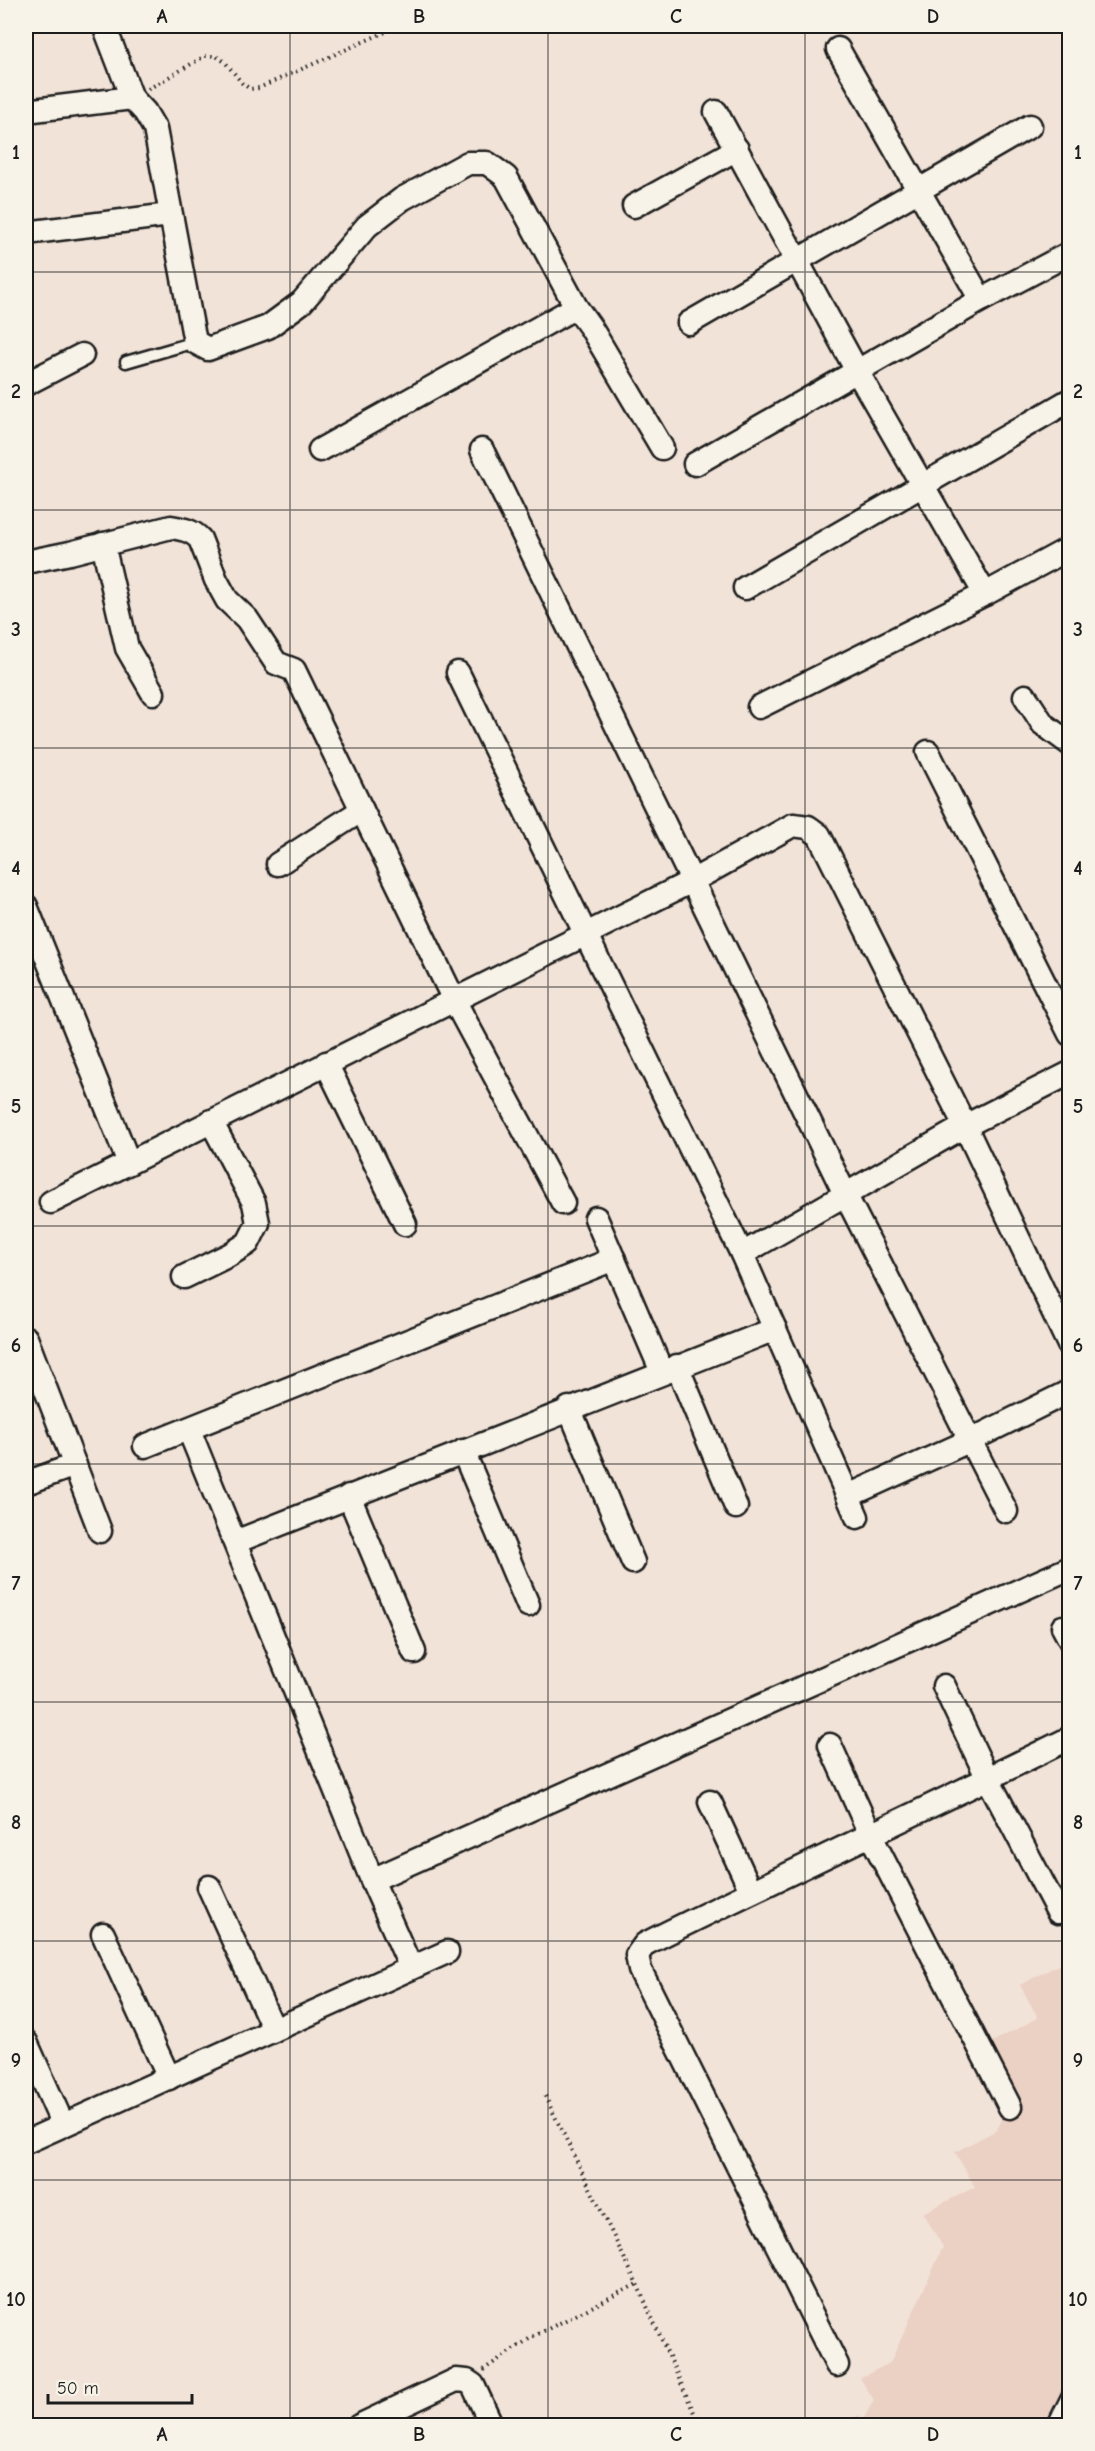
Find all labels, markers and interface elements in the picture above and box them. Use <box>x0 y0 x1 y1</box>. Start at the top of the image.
text: A <box>156 5 168 28</box>
text: B <box>413 5 425 28</box>
text: C <box>670 5 682 28</box>
text: D <box>927 5 939 28</box>
text: 1 <box>12 141 20 164</box>
text: 1 <box>1074 141 1082 164</box>
text: 2 <box>11 380 21 403</box>
text: 2 <box>1073 380 1083 403</box>
text: 3 <box>11 618 21 641</box>
text: 3 <box>1073 618 1083 641</box>
text: 4 <box>11 857 21 880</box>
text: 4 <box>1073 857 1083 880</box>
text: 5 <box>11 1095 21 1118</box>
text: 5 <box>1073 1095 1083 1118</box>
text: 6 <box>11 1334 21 1357</box>
text: 6 <box>1073 1334 1083 1357</box>
text: 7 <box>12 1572 21 1595</box>
text: 7 <box>1074 1572 1083 1595</box>
text: 8 <box>11 1811 21 1834</box>
text: 8 <box>1073 1811 1083 1834</box>
text: 9 <box>11 2049 21 2072</box>
text: 9 <box>1073 2049 1083 2072</box>
text: 10 <box>6 2288 26 2311</box>
text: 10 <box>1068 2288 1088 2311</box>
scale bar <box>48 2367 192 2405</box>
text: 50 m <box>57 2378 99 2399</box>
text: A <box>156 2423 168 2446</box>
text: B <box>413 2423 425 2446</box>
text: C <box>670 2423 682 2446</box>
text: D <box>927 2423 939 2446</box>

